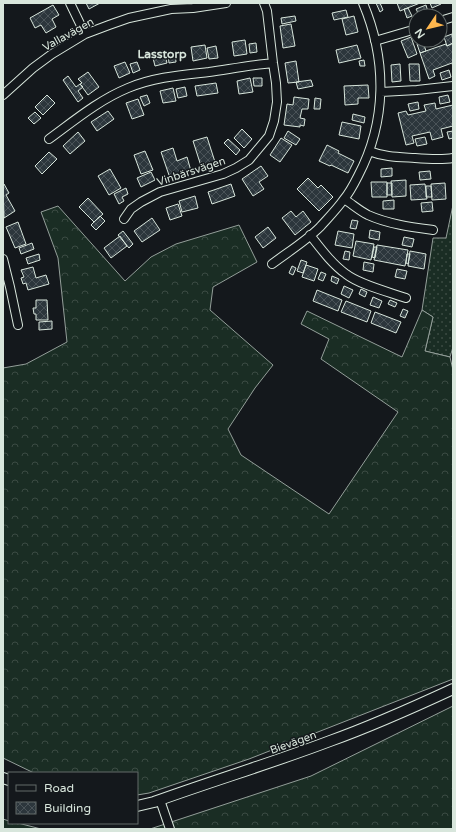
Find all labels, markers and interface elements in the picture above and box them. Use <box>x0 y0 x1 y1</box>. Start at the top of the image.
north arrow <box>408 8 448 48</box>
street label: Vallavägen <box>40 15 96 54</box>
text: N <box>412 26 428 41</box>
district label: Lasstorp <box>137 47 187 62</box>
street label: Vinbärsvägen <box>155 154 227 189</box>
street label: Bievägen <box>268 728 318 757</box>
legend <box>8 772 138 824</box>
text: Road <box>44 781 74 795</box>
text: Building <box>44 801 91 815</box>

